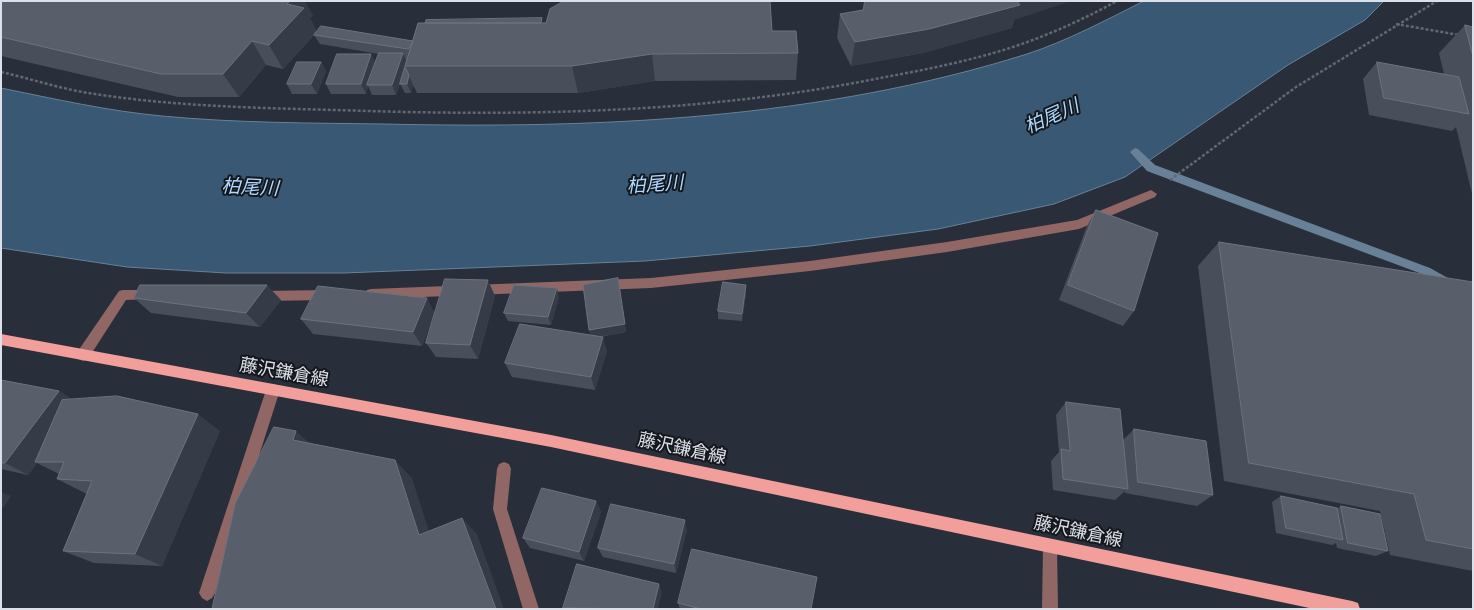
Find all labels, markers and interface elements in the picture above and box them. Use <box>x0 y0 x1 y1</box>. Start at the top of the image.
water label: 柏尾川 <box>1021 95 1083 139</box>
water label: 柏尾川 <box>626 172 684 198</box>
water label: 柏尾川 <box>221 175 279 201</box>
street label: 藤沢鎌倉線 <box>238 355 330 391</box>
street label: 藤沢鎌倉線 <box>636 429 728 469</box>
street label: 藤沢鎌倉線 <box>1032 512 1124 552</box>

